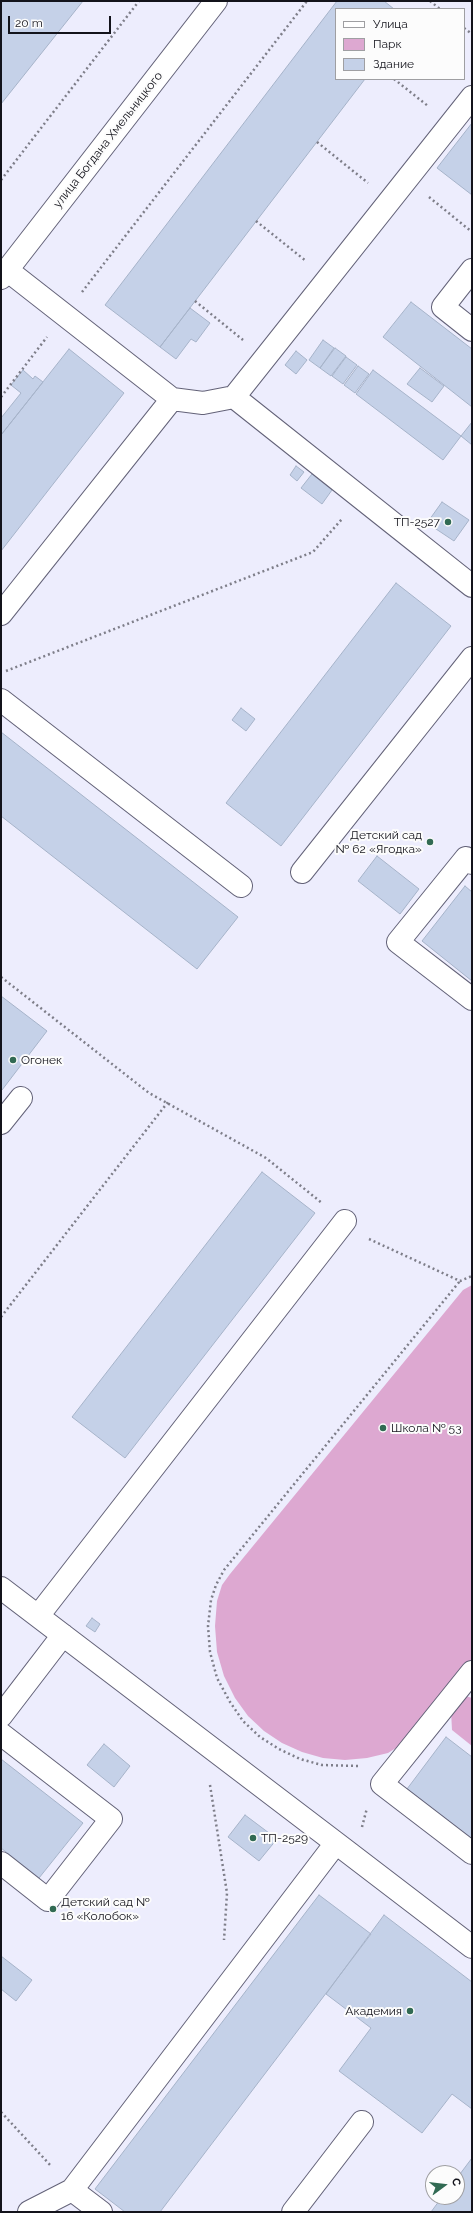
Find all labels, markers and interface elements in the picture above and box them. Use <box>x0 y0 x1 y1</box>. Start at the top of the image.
scale bar <box>10 8 113 34</box>
legend <box>335 8 465 80</box>
text: 20 m <box>15 16 43 30</box>
text: Улица <box>373 17 408 31</box>
text: Парк <box>373 37 402 51</box>
text: Здание <box>373 57 414 71</box>
street label: улица Богдана Хмельницкого <box>50 69 166 211</box>
place label: ТП-2527 <box>394 515 440 529</box>
marker: ТП-2527 <box>443 517 453 527</box>
place label: Детский сад № 62 «Ягодка» <box>336 828 422 856</box>
marker: Детский сад № 62 «Ягодка» <box>425 837 435 847</box>
place label: Огонек <box>21 1053 62 1067</box>
marker: Огонек <box>8 1055 18 1065</box>
place label: Школа № 53 <box>391 1421 462 1435</box>
marker: Школа № 53 <box>378 1423 388 1433</box>
place label: ТП-2529 <box>261 1831 308 1845</box>
marker: ТП-2529 <box>248 1833 258 1843</box>
place label: Детский сад № 16 «Колобок» <box>61 1895 150 1923</box>
marker: Детский сад № 16 «Колобок» <box>48 1904 58 1914</box>
place label: Академия <box>345 2004 402 2018</box>
marker: Академия <box>405 2006 415 2016</box>
north arrow <box>425 2165 465 2205</box>
text: С <box>449 2177 463 2187</box>

